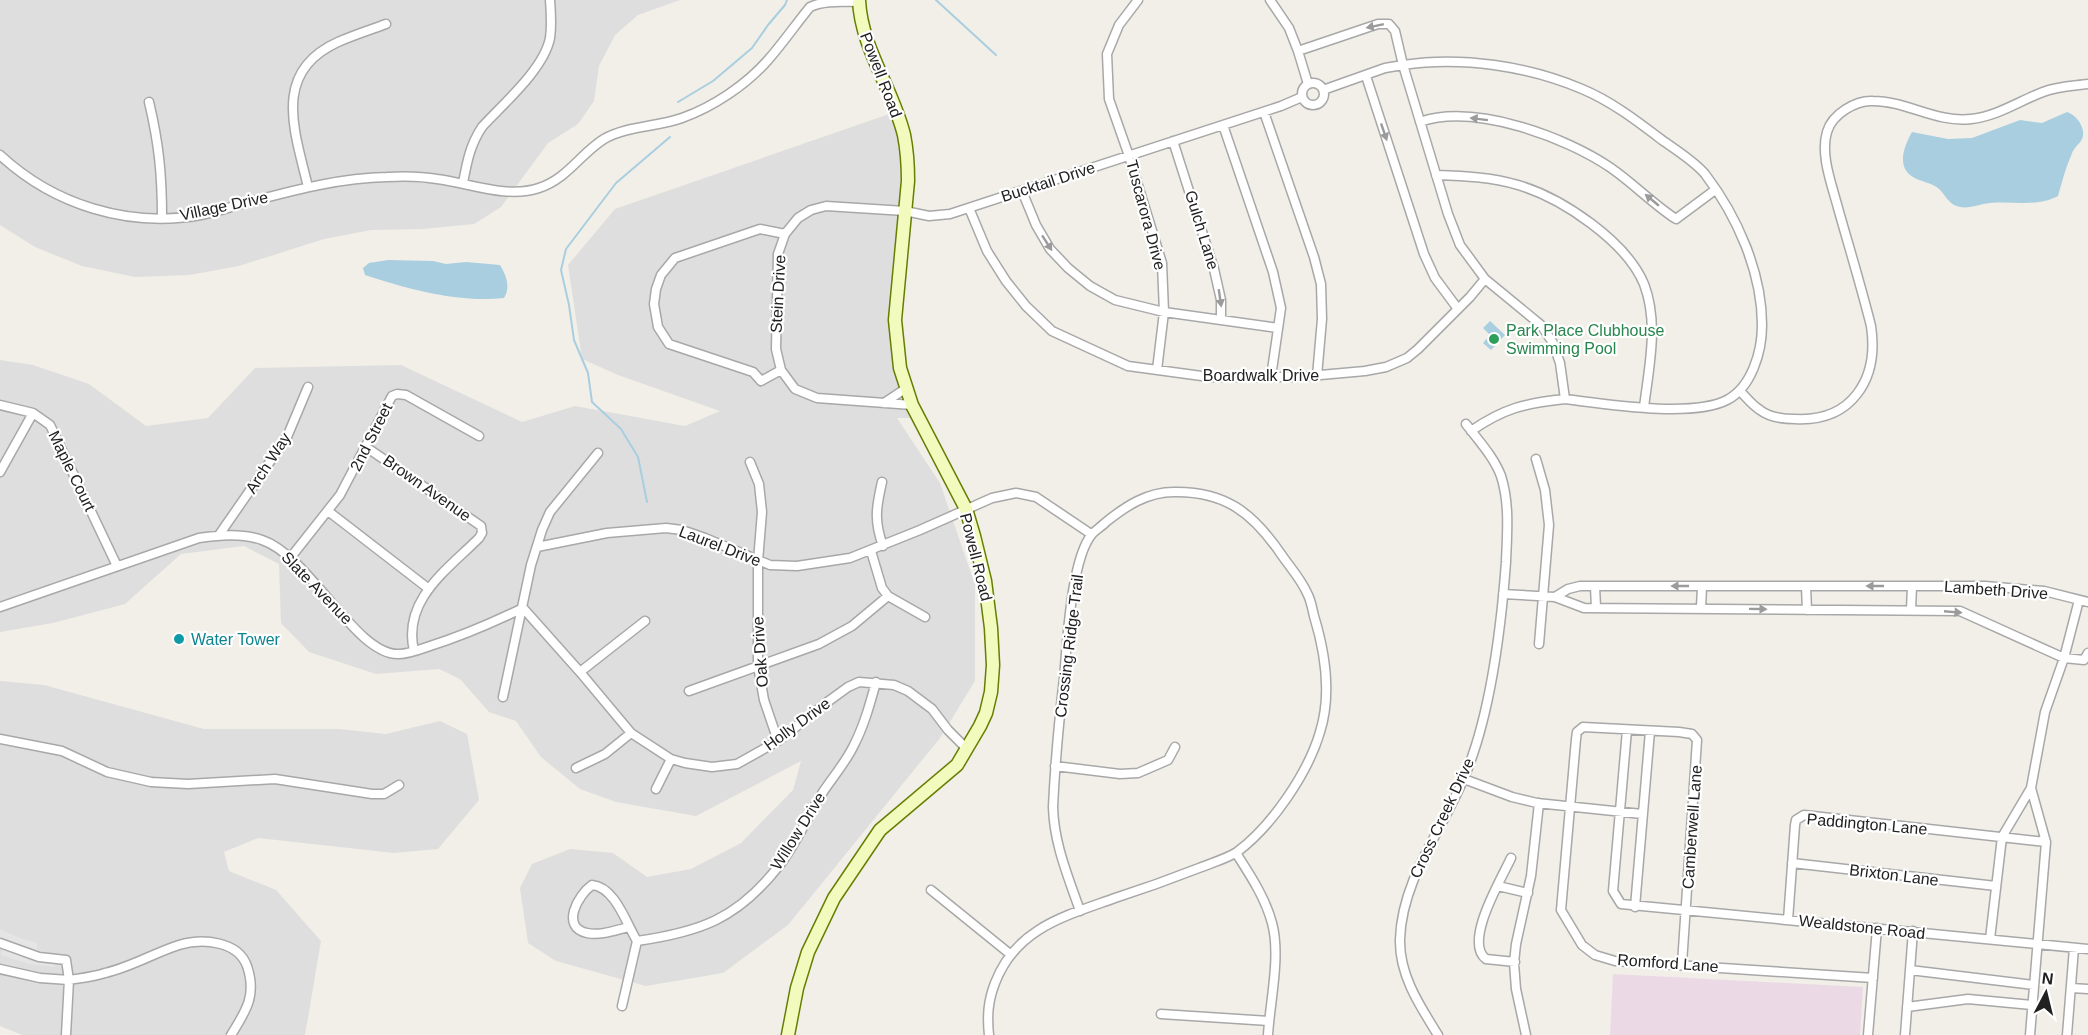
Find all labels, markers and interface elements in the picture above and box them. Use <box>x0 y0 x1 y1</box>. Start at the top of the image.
one-way arrow <box>1366 22 1385 31</box>
street label: Powell Road <box>857 30 905 120</box>
one-way arrow <box>1469 115 1488 124</box>
one-way arrow <box>1380 123 1389 141</box>
street label: Tuscarora Drive <box>1123 158 1169 272</box>
street label: Bucktail Drive <box>999 159 1097 205</box>
street label: Village Drive <box>178 188 270 224</box>
street label: Gulch Lane <box>1182 188 1222 272</box>
one-way arrow <box>1645 194 1660 207</box>
one-way arrow <box>1042 235 1053 252</box>
street label: Stein Drive <box>767 254 789 334</box>
one-way arrow <box>1215 288 1224 307</box>
place label: Park Place Clubhouse Swimming Pool <box>1506 322 1664 357</box>
marker: Park Place Clubhouse Swimming Pool <box>1487 332 1501 346</box>
street label: Boardwalk Drive <box>1203 367 1319 384</box>
street label: 2nd Street <box>347 400 396 474</box>
street label: Maple Court <box>45 428 99 514</box>
street label: Arch Way <box>242 430 294 496</box>
street label: Brown Avenue <box>380 452 474 525</box>
street label: Powell Road <box>957 511 995 603</box>
street label: Laurel Drive <box>677 523 763 569</box>
street label: Slate Avenue <box>278 548 356 628</box>
street label: Crossing Ridge Trail <box>1052 573 1086 719</box>
street label: Lambeth Drive <box>1944 578 2049 602</box>
one-way arrow <box>1670 581 1689 591</box>
one-way arrow <box>1865 581 1884 591</box>
one-way arrow <box>1749 604 1768 614</box>
one-way arrow <box>1944 607 1963 617</box>
street label: Oak Drive <box>749 616 771 688</box>
place label: Water Tower <box>191 631 281 648</box>
marker: Water Tower <box>172 632 186 646</box>
street label: Holly Drive <box>761 694 833 754</box>
street label: Cross Creek Drive <box>1407 755 1477 881</box>
street label: Camberwell Lane <box>1679 764 1705 890</box>
street label: Willow Drive <box>767 789 829 873</box>
street label: Paddington Lane <box>1806 810 1928 838</box>
street label: Brixton Lane <box>1848 861 1940 889</box>
street label: Wealdstone Road <box>1798 912 1926 942</box>
street label: Romford Lane <box>1617 951 1719 975</box>
north arrow <box>2016 963 2076 1023</box>
text: N <box>2041 969 2055 988</box>

